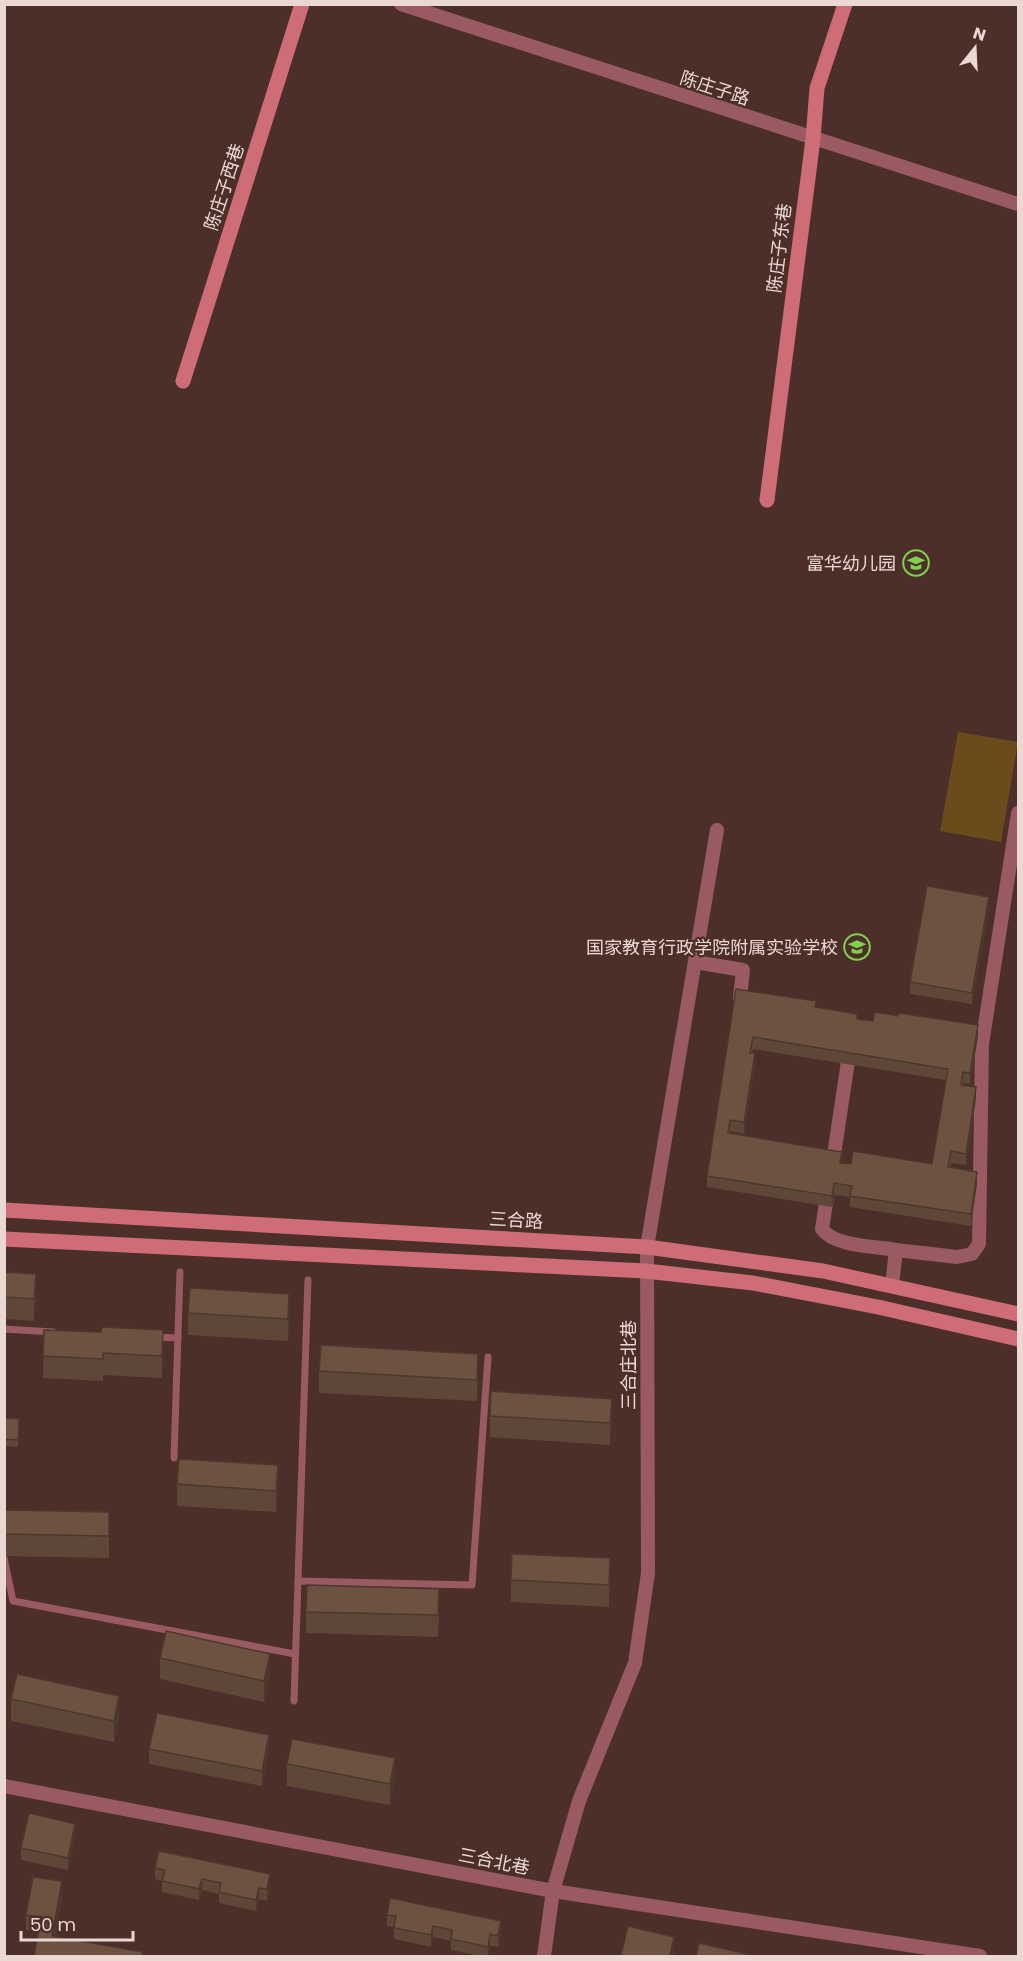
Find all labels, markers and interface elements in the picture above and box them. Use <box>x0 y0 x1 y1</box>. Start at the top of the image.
north arrow <box>945 18 1005 78</box>
text: N <box>970 21 989 47</box>
street label: 陈庄子路 <box>677 65 753 111</box>
street label: 陈庄子西巷 <box>198 140 250 234</box>
street label: 陈庄子东巷 <box>761 202 797 294</box>
school or university icon: 富华幼儿园 <box>901 548 931 578</box>
place label: 富华幼儿园 <box>806 551 896 576</box>
school or university icon: 国家教育行政学院附属实验学校 <box>842 932 872 962</box>
place label: 国家教育行政学院附属实验学校 <box>586 935 838 960</box>
street label: 三合路 <box>488 1206 544 1234</box>
street label: 三合庄北巷 <box>616 1320 641 1410</box>
street label: 三合北巷 <box>456 1842 532 1880</box>
scale bar <box>21 1904 134 1942</box>
text: 50 m <box>30 1912 76 1937</box>

